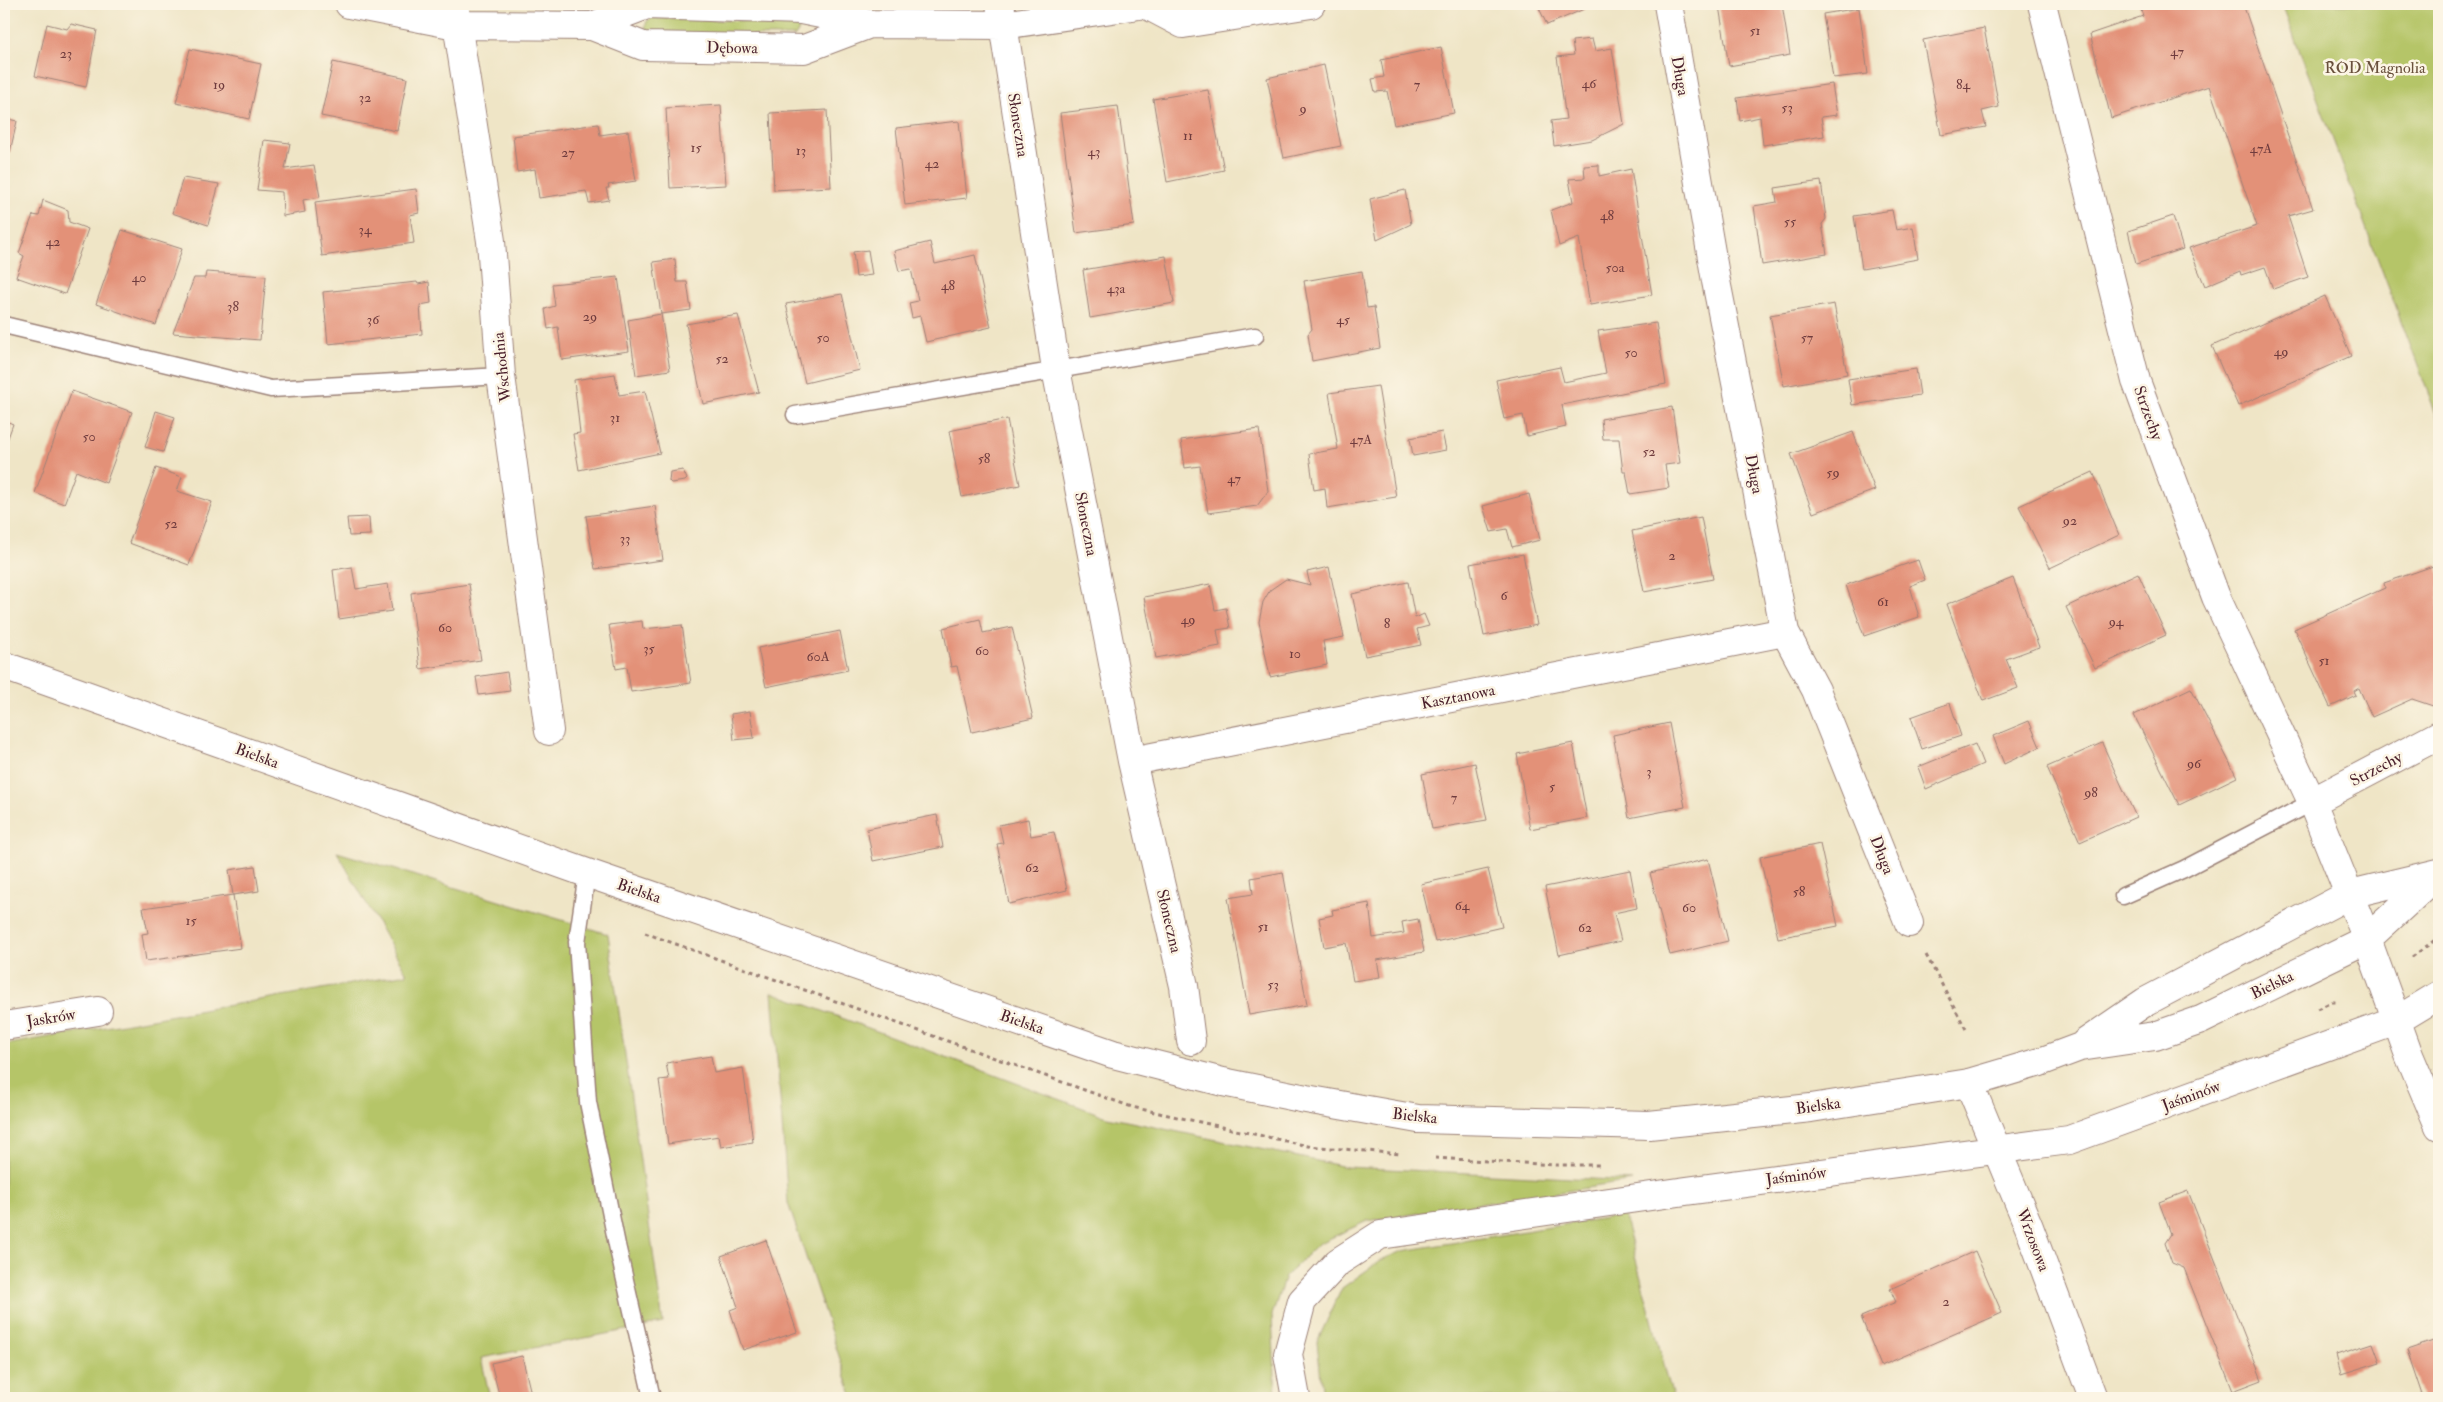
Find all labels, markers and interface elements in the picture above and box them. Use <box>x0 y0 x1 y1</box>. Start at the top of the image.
house number: 51 <box>1749 22 1761 39</box>
street label: Dębowa <box>706 38 758 58</box>
house number: 47 <box>2170 43 2184 60</box>
house number: 23 <box>60 45 72 62</box>
street label: Długa <box>1667 55 1693 98</box>
park label: ROD Magnolia <box>2325 58 2426 78</box>
house number: 46 <box>1582 75 1597 92</box>
house number: 19 <box>213 76 225 93</box>
house number: 7 <box>1414 76 1421 93</box>
house number: 84 <box>1956 76 1972 93</box>
house number: 32 <box>359 89 371 106</box>
street label: Słoneczna <box>1003 92 1033 159</box>
house number: 53 <box>1781 99 1793 116</box>
house number: 9 <box>1298 100 1307 117</box>
house number: 11 <box>1183 127 1193 144</box>
house number: 15 <box>690 139 702 156</box>
house number: 47A <box>2250 140 2272 157</box>
house number: 13 <box>796 142 806 159</box>
house number: 43 <box>1088 143 1100 160</box>
house number: 27 <box>561 144 575 161</box>
house number: 42 <box>925 155 939 172</box>
house number: 48 <box>1600 207 1614 224</box>
house number: 55 <box>1784 213 1797 230</box>
house number: 34 <box>359 221 373 238</box>
house number: 42 <box>46 233 60 250</box>
house number: 50a <box>1606 259 1625 276</box>
house number: 40 <box>132 269 146 286</box>
house number: 48 <box>941 277 955 294</box>
house number: 43a <box>1107 280 1126 297</box>
house number: 38 <box>227 298 239 315</box>
house number: 29 <box>583 308 597 325</box>
house number: 36 <box>367 311 380 328</box>
house number: 45 <box>1336 311 1351 328</box>
house number: 50 <box>816 329 830 346</box>
house number: 57 <box>1801 329 1814 346</box>
street label: Wschodnia <box>488 331 516 404</box>
house number: 49 <box>2274 343 2288 360</box>
house number: 50 <box>1624 344 1638 361</box>
house number: 52 <box>715 350 729 367</box>
street label: Strzechy <box>2129 383 2167 444</box>
house number: 31 <box>610 409 620 426</box>
house number: 50 <box>82 428 96 445</box>
house number: 47A <box>1350 431 1372 448</box>
house number: 52 <box>1642 443 1656 460</box>
house number: 58 <box>978 450 991 467</box>
street label: Długa <box>1740 453 1768 496</box>
house number: 59 <box>1826 464 1840 481</box>
house number: 47 <box>1227 470 1241 487</box>
street label: Słoneczna <box>1070 490 1102 558</box>
house number: 92 <box>2062 512 2077 529</box>
house number: 52 <box>164 515 178 532</box>
house number: 33 <box>620 530 630 547</box>
house number: 2 <box>1668 547 1676 564</box>
house number: 6 <box>1500 587 1508 604</box>
house number: 61 <box>1877 593 1889 610</box>
house number: 49 <box>1181 611 1195 628</box>
house number: 94 <box>2108 613 2125 630</box>
house number: 8 <box>1384 615 1391 632</box>
house number: 60 <box>438 619 452 636</box>
house number: 35 <box>643 640 656 657</box>
house number: 60 <box>975 642 989 659</box>
house number: 10 <box>1289 645 1301 662</box>
house number: 60A <box>806 648 830 665</box>
house number: 51 <box>2318 652 2330 669</box>
street label: Kasztanowa <box>1419 680 1497 714</box>
street label: Bielska <box>232 739 282 773</box>
street label: Strzechy <box>2347 747 2406 791</box>
house number: 96 <box>2186 755 2202 772</box>
house number: 3 <box>1646 763 1652 780</box>
house number: 5 <box>1549 778 1556 795</box>
house number: 98 <box>2083 784 2098 801</box>
house number: 7 <box>1451 789 1458 806</box>
street label: Długa <box>1865 833 1899 878</box>
house number: 62 <box>1025 859 1039 876</box>
street label: Bielska <box>614 874 664 908</box>
house number: 58 <box>1793 883 1806 900</box>
street label: Słoneczna <box>1152 887 1186 955</box>
house number: 64 <box>1455 897 1471 914</box>
house number: 60 <box>1682 899 1696 916</box>
house number: 15 <box>185 912 197 929</box>
house number: 51 <box>1257 918 1269 935</box>
house number: 62 <box>1578 919 1592 936</box>
street label: Bielska <box>2247 966 2297 1004</box>
house number: 53 <box>1267 976 1279 993</box>
street label: Jaskrów <box>24 1004 78 1033</box>
street label: Bielska <box>997 1005 1047 1039</box>
street label: Jaśminów <box>2158 1076 2224 1117</box>
street label: Bielska <box>1794 1093 1842 1119</box>
street label: Bielska <box>1392 1104 1439 1128</box>
street label: Jaśminów <box>1764 1162 1829 1191</box>
street label: Wrzosowa <box>2012 1205 2054 1275</box>
house number: 2 <box>1942 1293 1950 1310</box>

